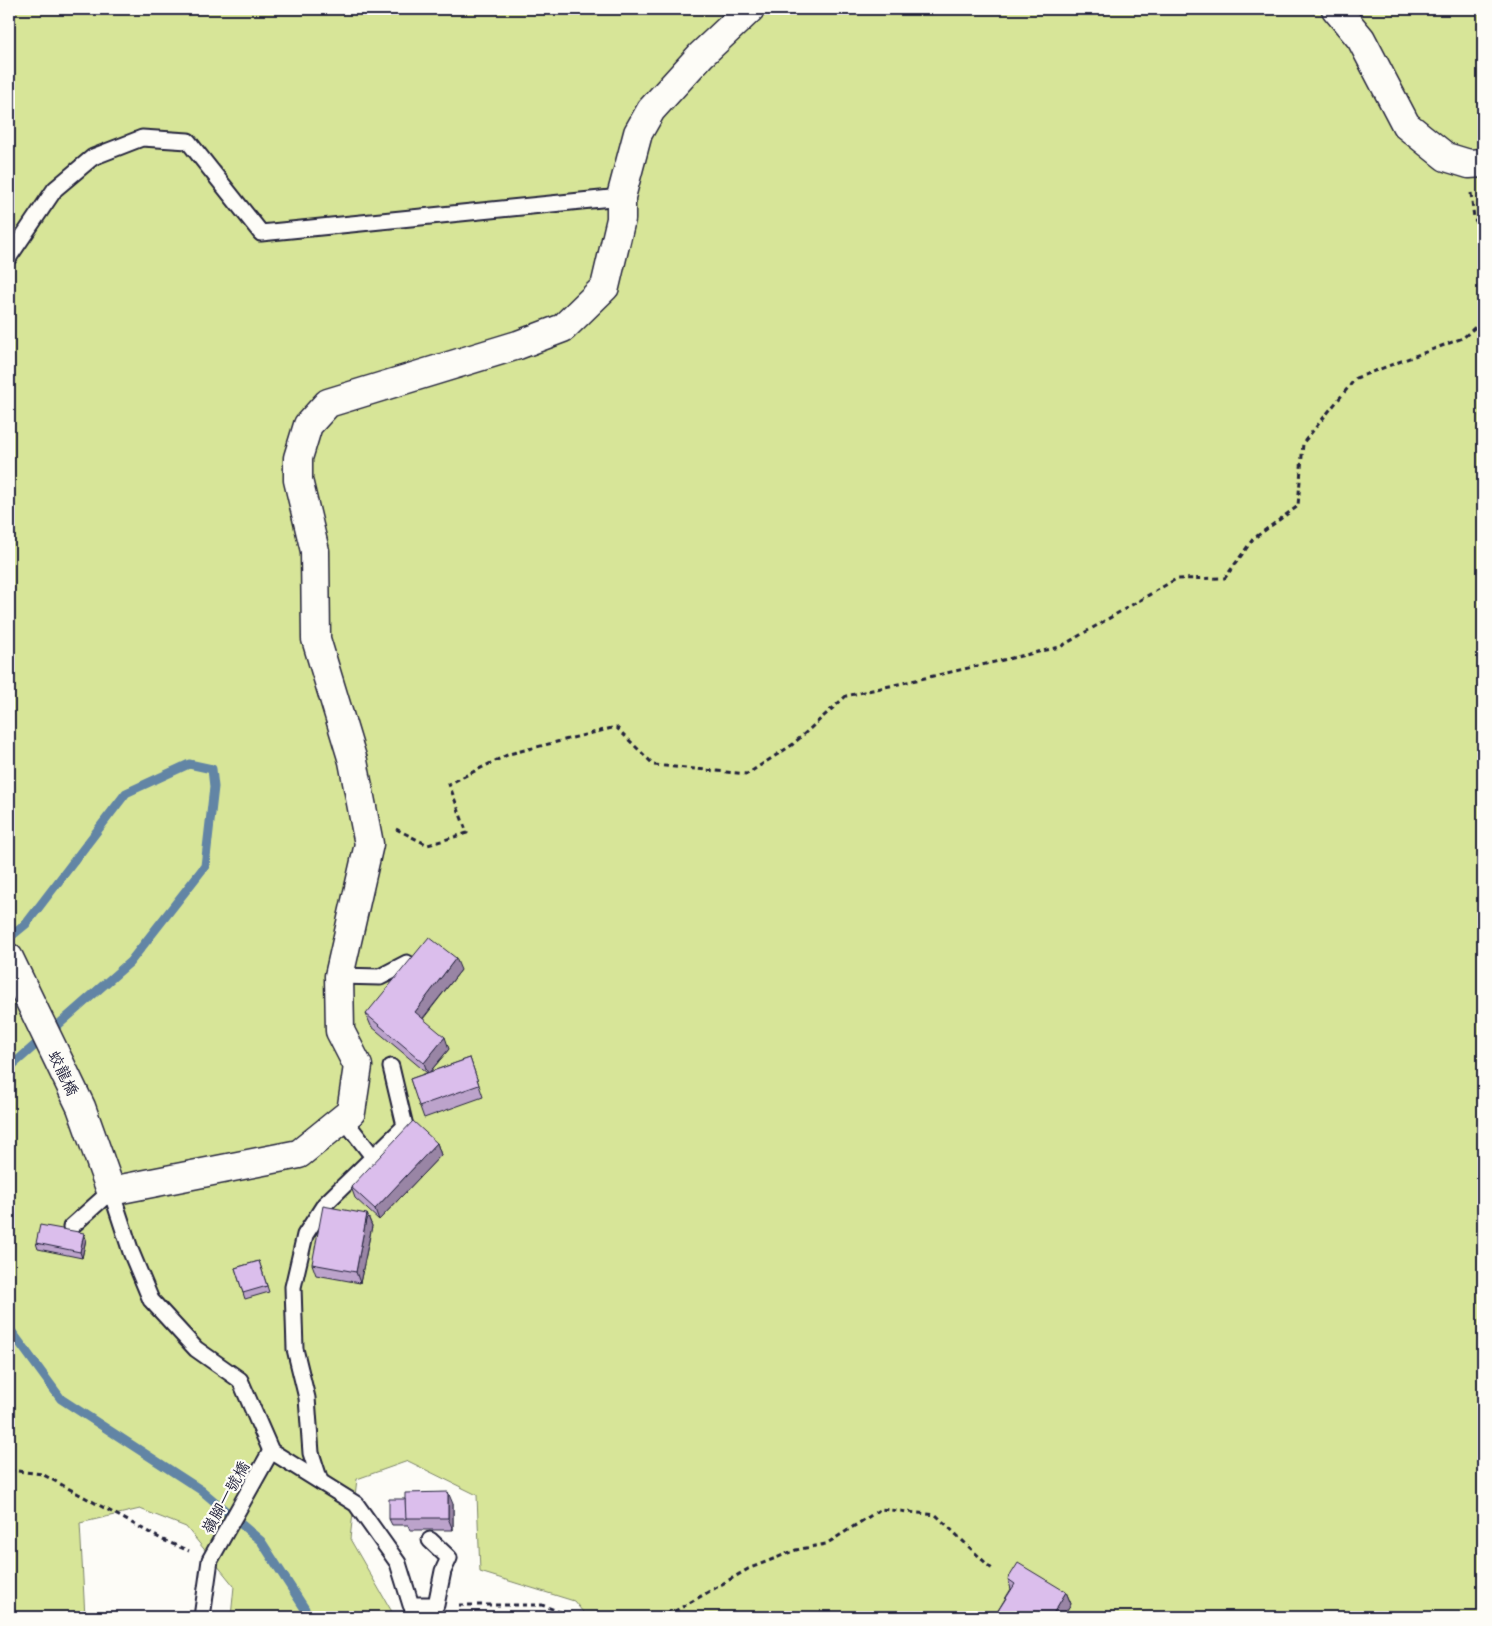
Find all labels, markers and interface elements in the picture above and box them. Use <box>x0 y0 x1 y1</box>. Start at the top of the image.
street label: 蛟龍橋 <box>40 1045 87 1101</box>
street label: 嶺腳一號橋 <box>193 1455 258 1539</box>

